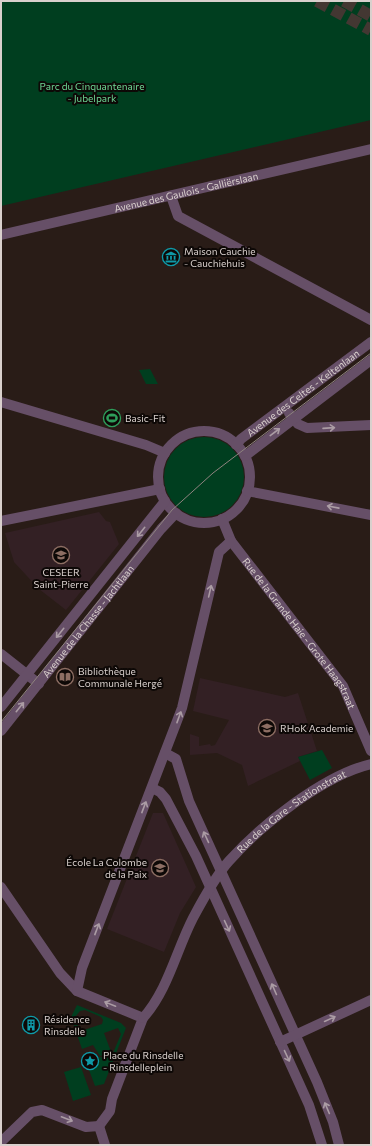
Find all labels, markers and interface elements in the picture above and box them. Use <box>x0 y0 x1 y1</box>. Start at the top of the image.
park label: Parc du Cinquantenaire - Jubelpark <box>40 80 144 104</box>
street label: Avenue des Gaulois - Galliërslaan <box>113 169 259 215</box>
place label: Maison Cauchie - Cauchiehuis <box>184 245 256 269</box>
museum icon: Maison Cauchie - Cauchiehuis <box>161 247 181 267</box>
street label: Avenue des Celtes - Keltenlaan <box>244 347 362 439</box>
sports icon: Basic-Fit <box>102 408 122 428</box>
place label: Basic-Fit <box>125 412 165 424</box>
one-way arrow <box>322 425 335 432</box>
one-way arrow <box>270 428 281 436</box>
one-way arrow <box>327 503 340 511</box>
one-way arrow <box>137 526 145 537</box>
school or university icon: CESEER Saint-Pierre <box>51 545 71 565</box>
street label: Rue de la Grande Haie - Grote Haagstraat <box>240 555 358 711</box>
street label: Avenue de la Chasse - Jachtlaan <box>40 563 136 680</box>
place label: CESEER Saint-Pierre <box>34 566 88 590</box>
one-way arrow <box>206 584 214 597</box>
one-way arrow <box>55 628 64 639</box>
place label: Bibliothèque Communale Hergé <box>78 665 162 689</box>
library icon: Bibliothèque Communale Hergé <box>55 667 75 687</box>
one-way arrow <box>15 702 24 713</box>
one-way arrow <box>175 711 183 723</box>
school or university icon: RHoK Academie <box>257 718 277 738</box>
place label: RHoK Academie <box>280 722 353 734</box>
street label: Rue de la Gare - Stationstraat <box>234 768 348 855</box>
one-way arrow <box>141 802 149 814</box>
one-way arrow <box>201 832 209 844</box>
place label: École La Colombe de la Paix <box>66 856 148 880</box>
school or university icon: École La Colombe de la Paix <box>150 858 170 878</box>
one-way arrow <box>224 919 231 931</box>
one-way arrow <box>94 923 102 935</box>
one-way arrow <box>270 984 277 996</box>
one-way arrow <box>104 999 116 1007</box>
place label: Résidence Rinsdelle <box>44 1013 90 1037</box>
building icon: Résidence Rinsdelle <box>21 1015 41 1035</box>
one-way arrow <box>324 1015 336 1022</box>
place label: Place du Rinsdelle - Rinsdelleplein <box>103 1049 183 1073</box>
one-way arrow <box>284 1050 291 1062</box>
place icon: Place du Rinsdelle - Rinsdelleplein <box>80 1051 100 1071</box>
one-way arrow <box>323 1102 330 1114</box>
one-way arrow <box>61 1116 73 1124</box>

